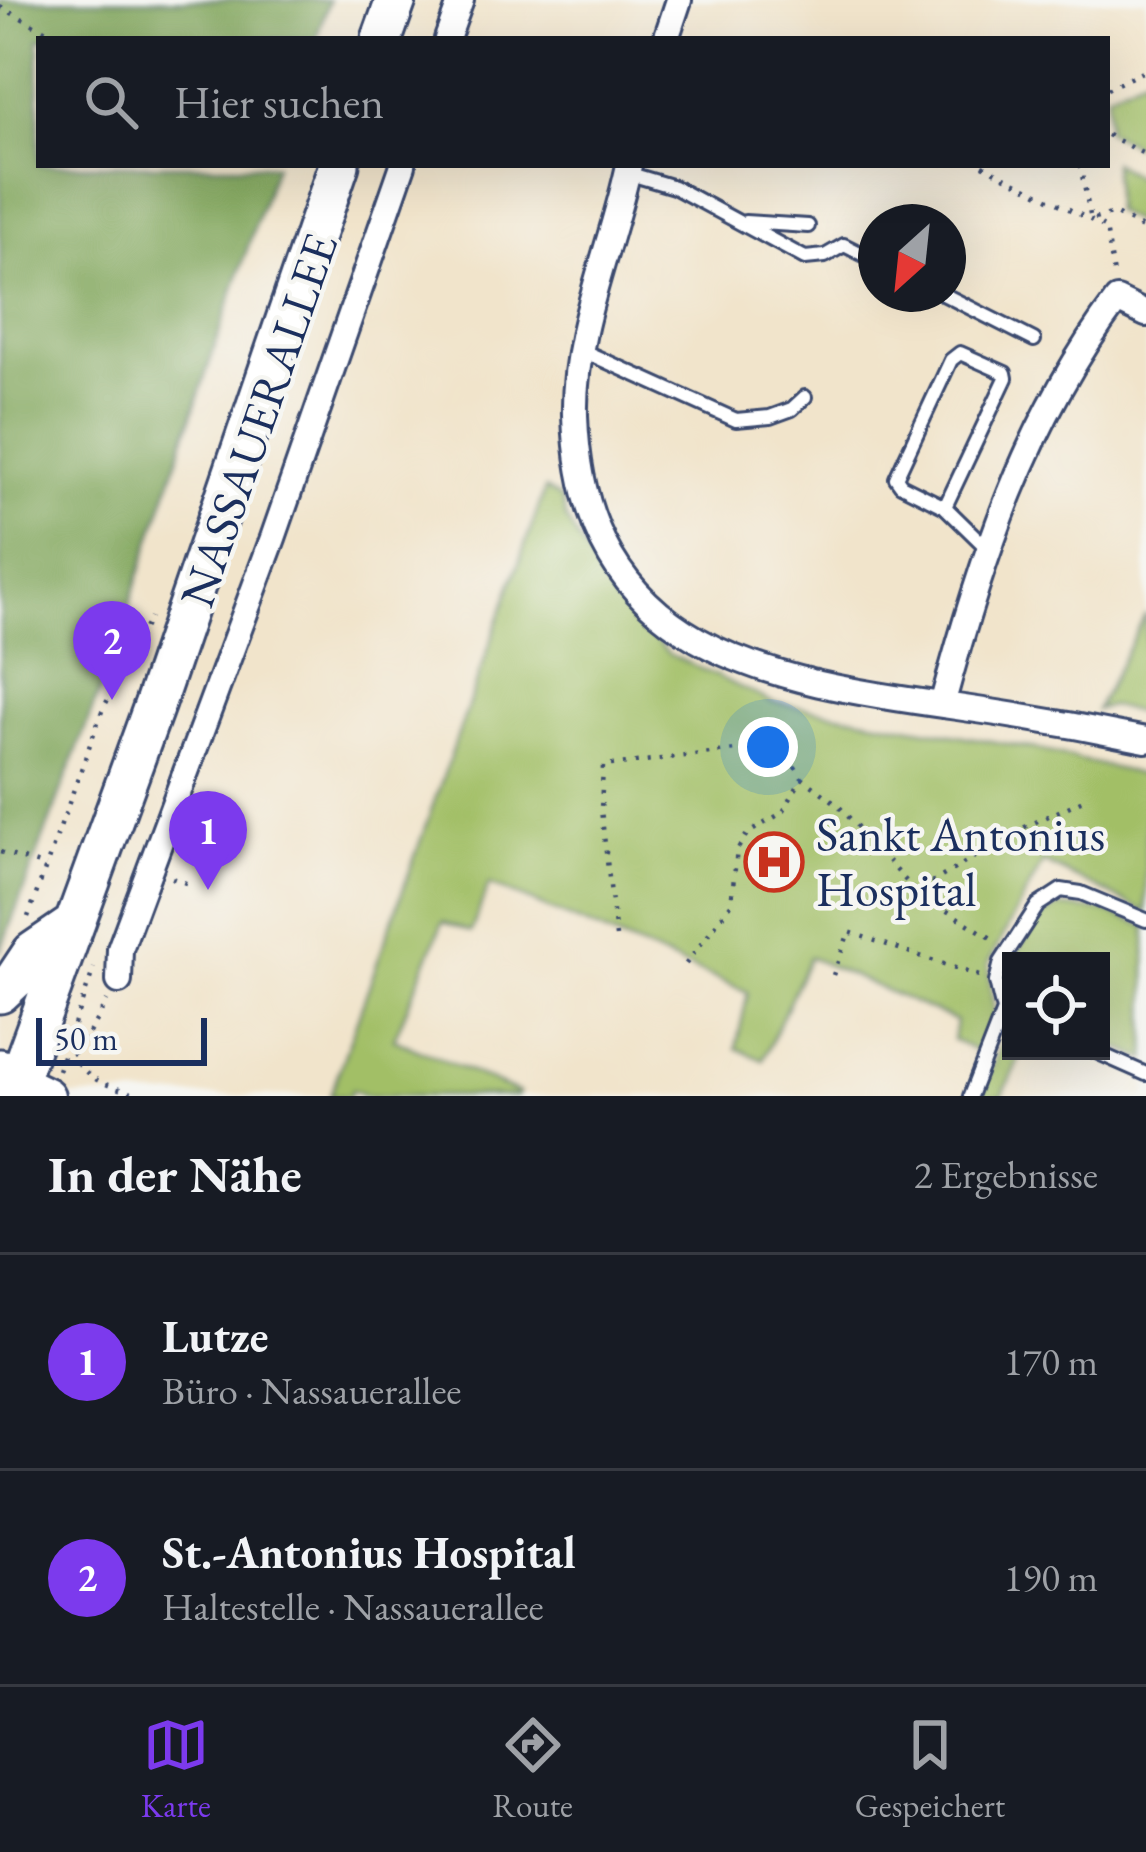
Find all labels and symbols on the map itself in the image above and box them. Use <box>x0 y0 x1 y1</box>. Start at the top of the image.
north arrow <box>858 204 966 312</box>
street label: NASSAUERALLEE <box>165 225 351 615</box>
pin: 2 <box>73 601 151 700</box>
your location <box>738 717 798 777</box>
pin: 1 <box>169 791 247 890</box>
place label: Sankt Antonius Hospital <box>816 803 1105 920</box>
hospital icon: Sankt Antonius Hospital <box>743 831 805 893</box>
scale bar <box>36 1012 207 1065</box>

